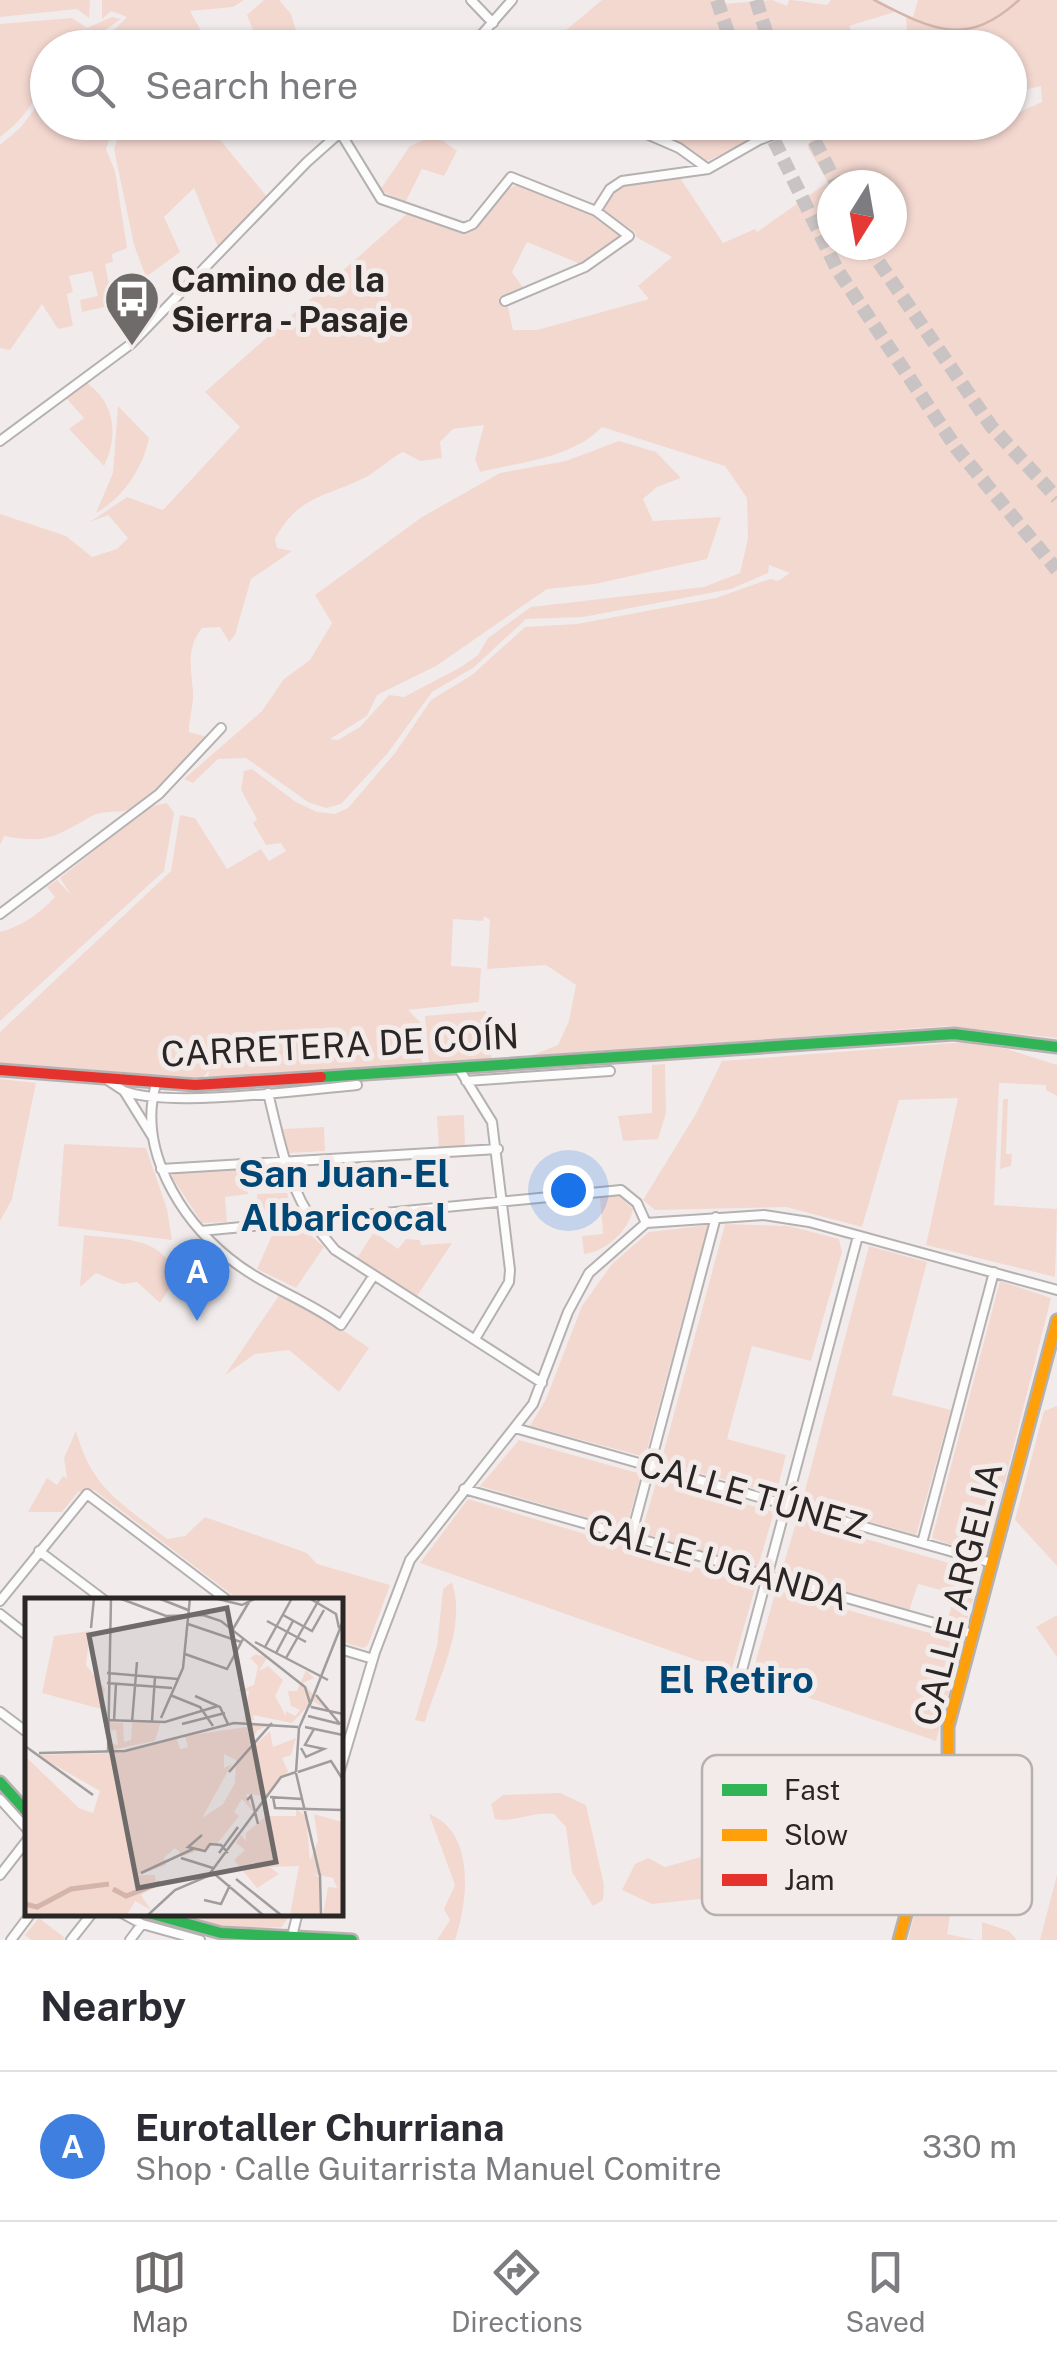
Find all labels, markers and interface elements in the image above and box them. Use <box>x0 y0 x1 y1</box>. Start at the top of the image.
search box <box>30 30 1027 140</box>
icon: search <box>65 58 120 113</box>
text: Search here <box>145 63 358 108</box>
north arrow <box>817 170 907 260</box>
place label: Camino de la Sierra - Pasaje <box>171 259 409 340</box>
bus stop icon: Camino de la Sierra - Pasaje <box>102 269 162 348</box>
street label: CARRETERA DE COÍN <box>160 1014 520 1075</box>
district label: San Juan-El Albaricocal <box>238 1151 450 1240</box>
your location <box>543 1165 594 1216</box>
pin: A <box>164 1238 230 1321</box>
street label: CALLE TÚNEZ <box>634 1442 872 1547</box>
street label: CALLE ARGELIA <box>905 1458 1011 1730</box>
street label: CALLE UGANDA <box>583 1505 853 1619</box>
inset map <box>25 1598 342 1915</box>
district label: El Retiro <box>658 1657 814 1702</box>
legend <box>702 1755 1032 1915</box>
text: Fast <box>784 1773 840 1806</box>
text: Slow <box>784 1818 848 1851</box>
text: Jam <box>784 1863 835 1896</box>
text: Nearby <box>40 1981 186 2030</box>
text: Eurotaller Churriana <box>135 2105 505 2150</box>
text: A <box>61 2128 84 2165</box>
text: 330 m <box>922 2128 1017 2165</box>
text: Shop · Calle Guitarrista Manuel Comitre <box>135 2150 722 2187</box>
tab: Map <box>131 2245 188 2338</box>
tab: Directions <box>451 2245 583 2338</box>
tab: Saved <box>845 2245 926 2338</box>

